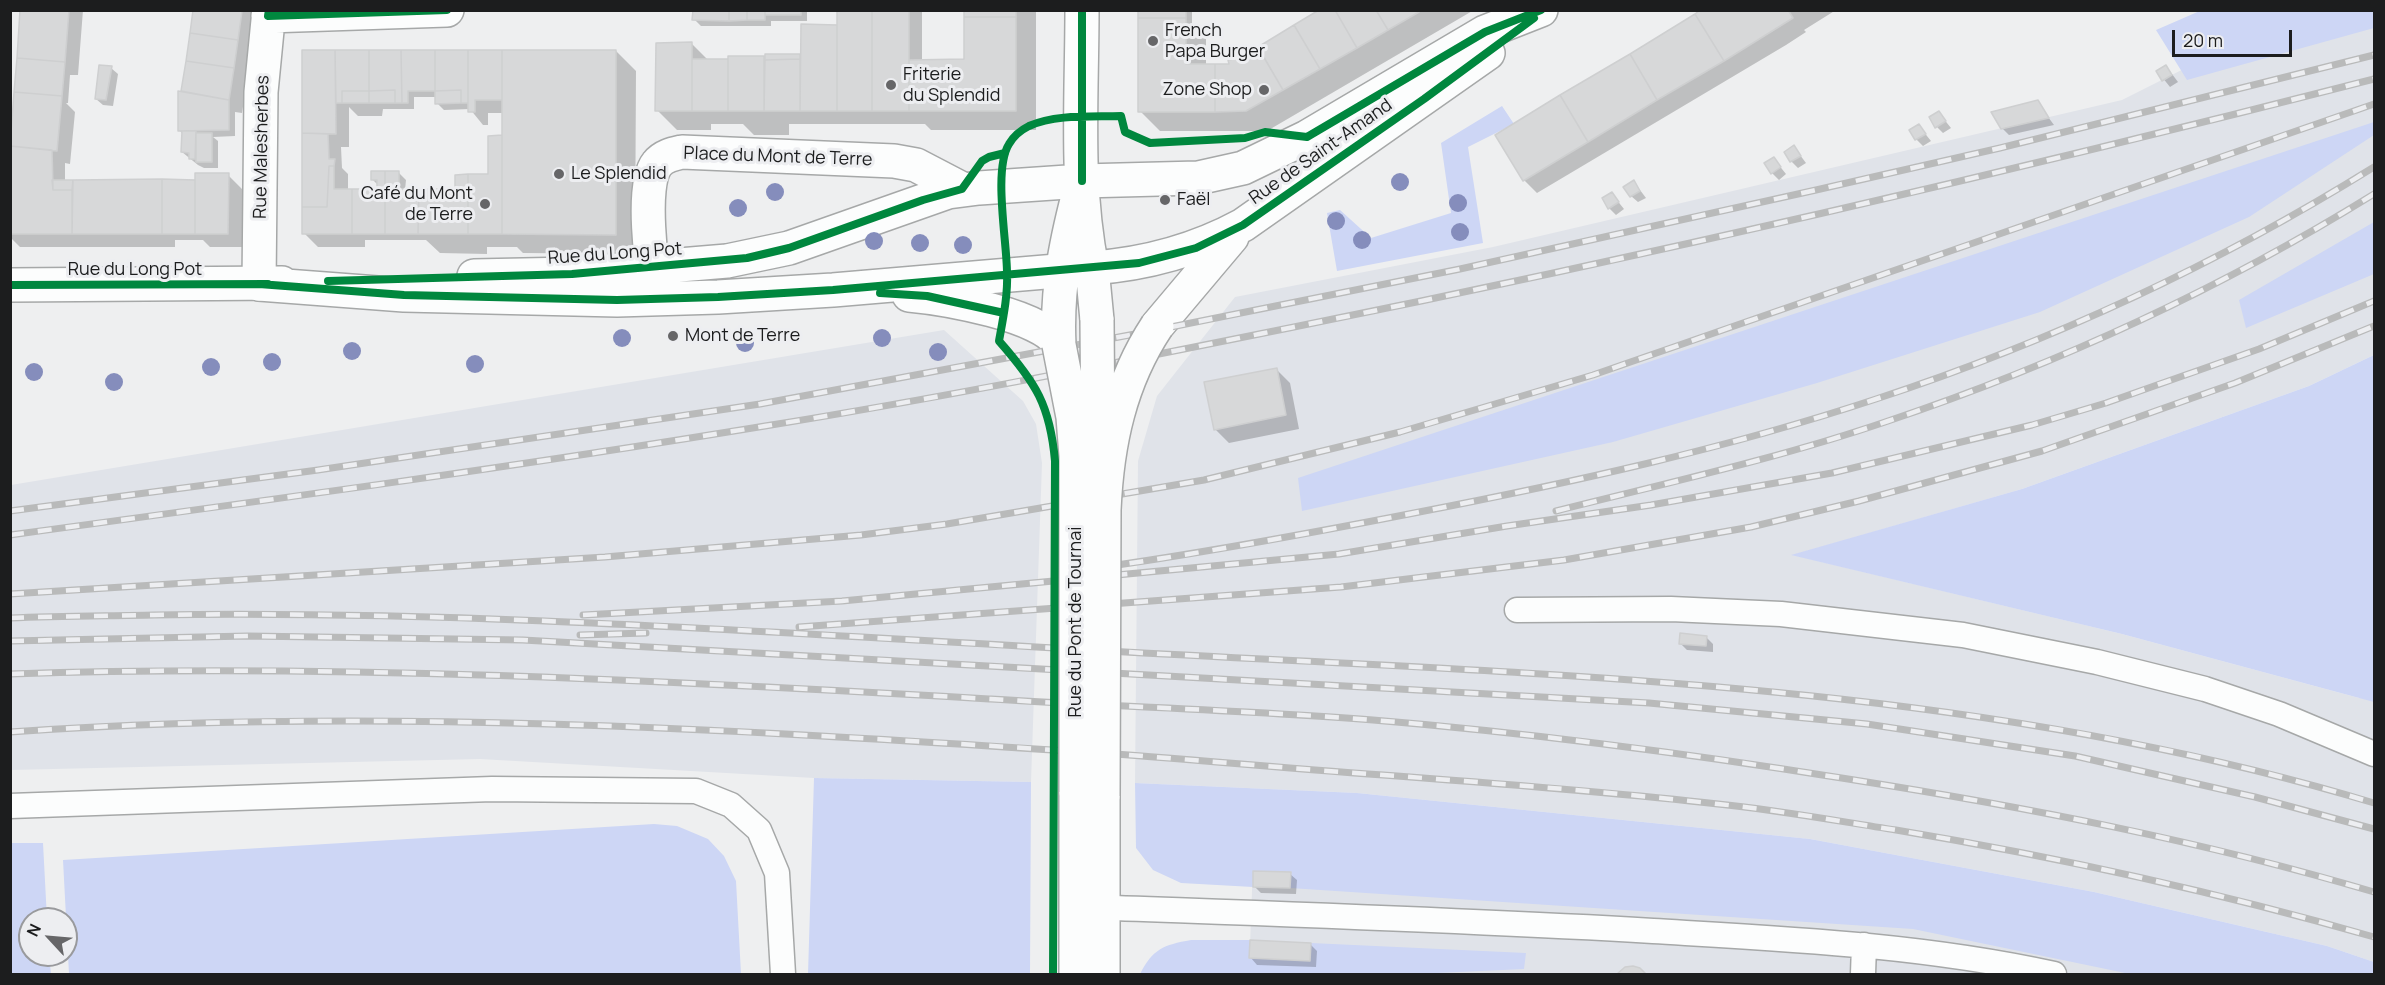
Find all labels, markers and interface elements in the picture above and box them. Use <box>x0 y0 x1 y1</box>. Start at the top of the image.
scale bar <box>2175 18 2295 56</box>
place label: French Papa Burger <box>1165 20 1265 63</box>
text: 20 m <box>2183 28 2223 52</box>
marker: French Papa Burger <box>1146 34 1160 48</box>
place label: Friterie du Splendid <box>903 64 1000 106</box>
street label: Rue Malesherbes <box>250 75 274 219</box>
marker: Friterie du Splendid <box>884 78 898 92</box>
place label: Zone Shop <box>1162 79 1252 101</box>
marker: Zone Shop <box>1257 83 1271 97</box>
street label: Rue de Saint-Amand <box>1245 95 1397 209</box>
street label: Place du Mont de Terre <box>683 143 873 171</box>
place label: Le Splendid <box>571 163 667 185</box>
marker: Le Splendid <box>552 167 566 181</box>
place label: Café du Mont de Terre <box>361 183 473 226</box>
place label: Faël <box>1177 189 1210 211</box>
marker: Faël <box>1158 193 1172 207</box>
marker: Café du Mont de Terre <box>478 197 492 211</box>
street label: Rue du Long Pot <box>547 239 683 269</box>
street label: Rue du Long Pot <box>68 259 202 281</box>
place label: Mont de Terre <box>685 325 800 347</box>
marker: Mont de Terre <box>666 329 680 343</box>
street label: Rue du Pont de Tournai <box>1065 527 1087 717</box>
north arrow <box>18 907 78 967</box>
text: N <box>21 920 46 940</box>

